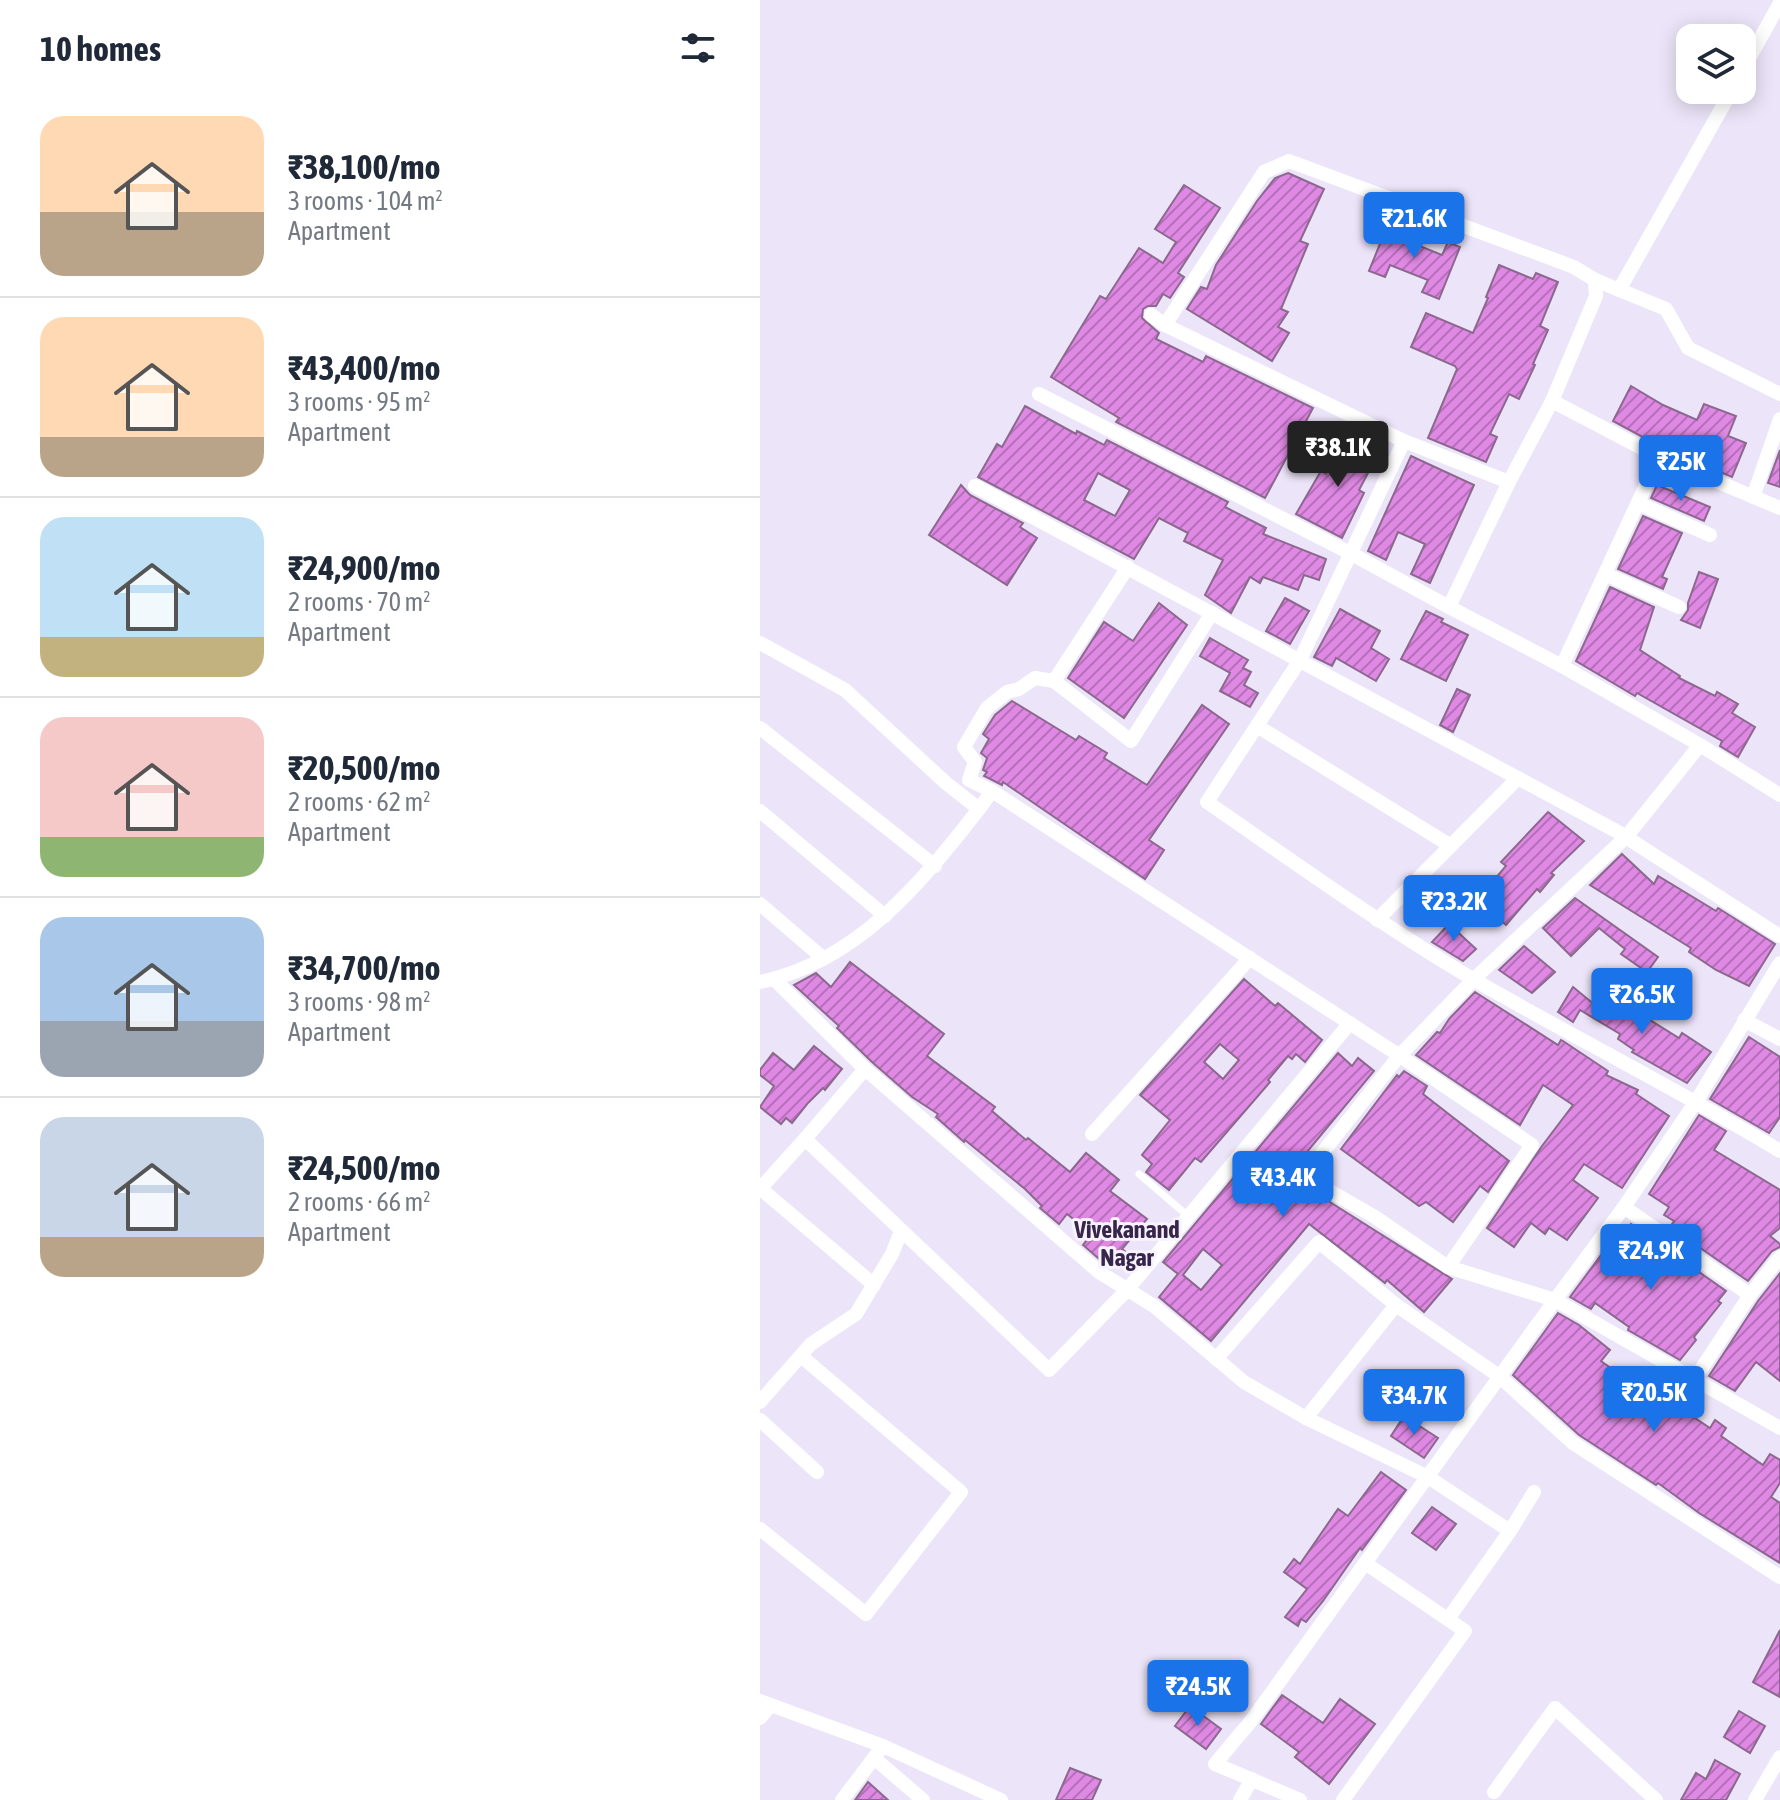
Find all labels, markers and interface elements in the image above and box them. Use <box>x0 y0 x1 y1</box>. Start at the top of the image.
map controls <box>1676 24 1756 104</box>
button: layers <box>1676 24 1756 104</box>
icon: filters <box>676 26 720 70</box>
text: 10 homes <box>40 29 161 68</box>
text: ₹38,100/mo <box>288 147 441 186</box>
icon: home <box>104 148 200 244</box>
text: 3 rooms · 104 m² <box>288 186 443 216</box>
pin: ₹21.6K <box>1349 192 1479 260</box>
text: ₹21.6K <box>1381 203 1447 233</box>
text: Apartment <box>288 216 391 246</box>
text: ₹43,400/mo <box>288 348 441 387</box>
icon: home <box>104 349 200 445</box>
text: 3 rooms · 95 m² <box>288 387 430 417</box>
text: Apartment <box>288 417 391 447</box>
pin: ₹38.1K <box>1273 421 1403 489</box>
text: ₹38.1K <box>1305 432 1371 462</box>
pin: ₹25K <box>1634 435 1728 503</box>
text: ₹25K <box>1657 446 1705 476</box>
text: ₹24,900/mo <box>288 548 441 587</box>
icon: home <box>104 549 200 645</box>
text: 2 rooms · 70 m² <box>288 587 430 617</box>
text: Apartment <box>288 617 391 647</box>
text: ₹20,500/mo <box>288 748 441 787</box>
icon: home <box>104 749 200 845</box>
text: 2 rooms · 62 m² <box>288 787 430 817</box>
text: Apartment <box>288 817 391 847</box>
pin: ₹23.2K <box>1389 875 1519 943</box>
text: ₹23.2K <box>1421 886 1487 916</box>
text: ₹34,700/mo <box>288 948 441 987</box>
icon: home <box>104 949 200 1045</box>
pin: ₹26.5K <box>1577 968 1707 1036</box>
text: ₹26.5K <box>1609 979 1675 1009</box>
text: 3 rooms · 98 m² <box>288 987 430 1017</box>
text: Apartment <box>288 1017 391 1047</box>
text: ₹24,500/mo <box>288 1148 441 1187</box>
icon: home <box>104 1149 200 1245</box>
pin: ₹43.4K <box>1218 1151 1348 1219</box>
text: ₹43.4K <box>1250 1162 1316 1192</box>
text: 2 rooms · 66 m² <box>288 1187 430 1217</box>
district label: Vivekanand Nagar <box>1073 1216 1180 1271</box>
text: Apartment <box>288 1217 391 1247</box>
pin: ₹24.9K <box>1586 1224 1716 1292</box>
text: ₹24.9K <box>1618 1235 1684 1265</box>
pin: ₹20.5K <box>1589 1366 1719 1434</box>
pin: ₹34.7K <box>1349 1369 1479 1437</box>
text: ₹20.5K <box>1621 1377 1687 1407</box>
text: ₹34.7K <box>1381 1380 1447 1410</box>
pin: ₹24.5K <box>1133 1660 1263 1728</box>
text: ₹24.5K <box>1165 1671 1231 1701</box>

